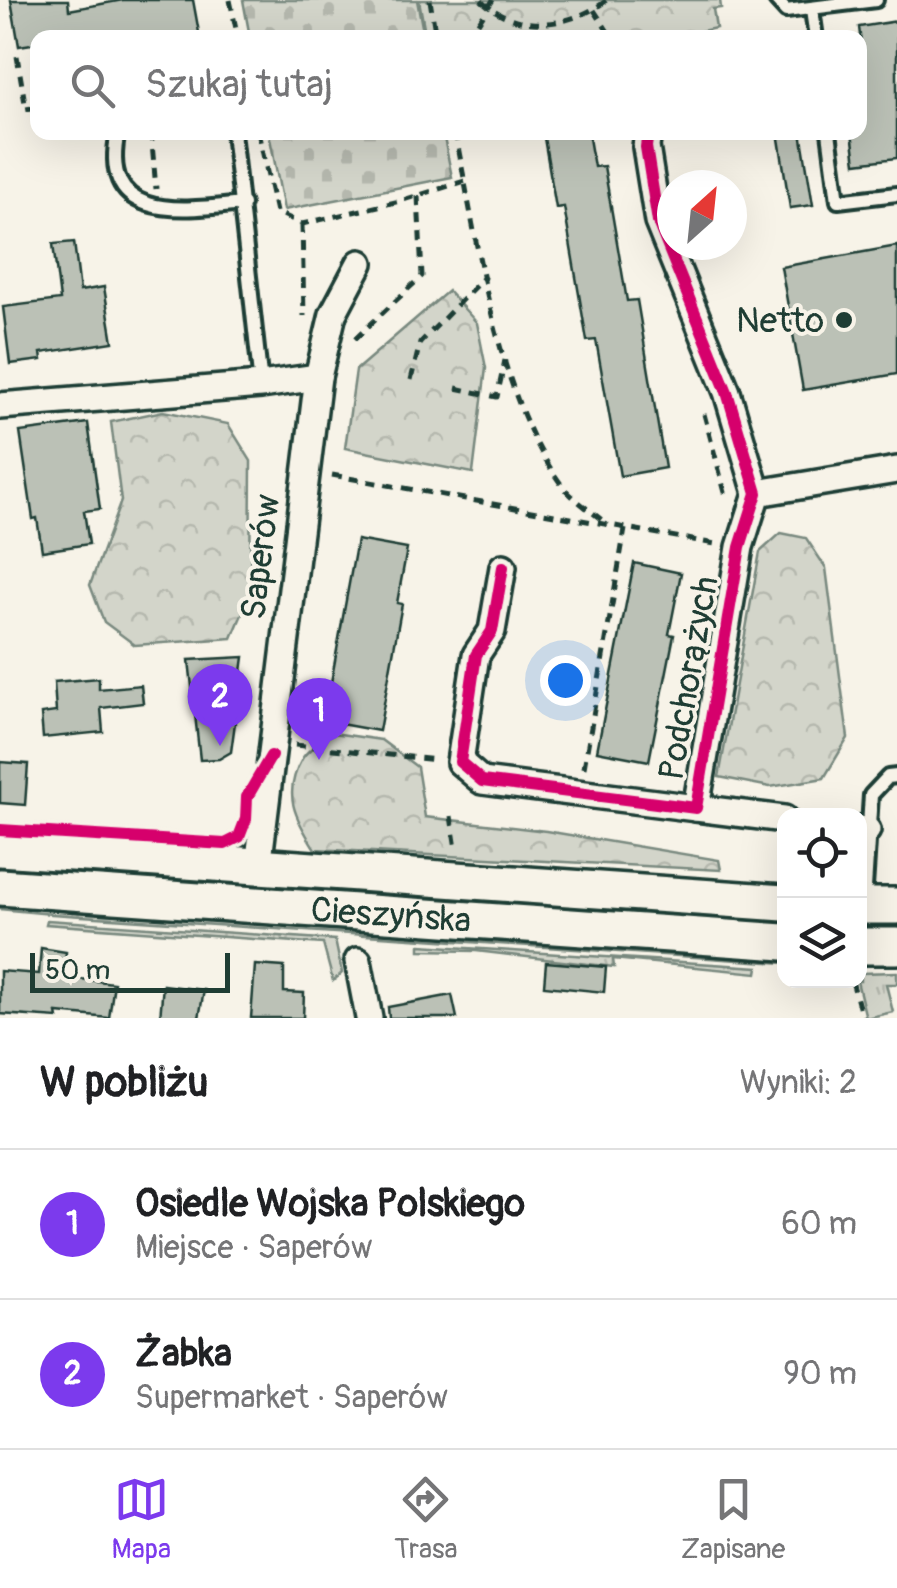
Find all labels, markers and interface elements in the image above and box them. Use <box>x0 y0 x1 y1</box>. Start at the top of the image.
search box <box>30 30 867 140</box>
icon: search <box>65 58 120 113</box>
text: Szukaj tutaj <box>145 61 333 109</box>
north arrow <box>657 170 747 260</box>
place label: Netto <box>736 299 824 343</box>
marker: Netto <box>833 309 855 331</box>
street label: Saperów <box>231 492 291 622</box>
street label: Podchorążych <box>649 573 729 784</box>
your location <box>540 655 591 706</box>
pin: 2 <box>188 664 252 746</box>
pin: 1 <box>286 678 352 760</box>
map controls <box>777 808 867 988</box>
button: locate <box>777 808 867 898</box>
street label: Cieszyńska <box>309 888 473 943</box>
button: layers <box>777 898 867 988</box>
scale bar <box>30 948 230 993</box>
text: 50 m <box>45 953 110 988</box>
text: W pobliżu <box>40 1057 208 1109</box>
text: Wyniki: 2 <box>740 1063 857 1103</box>
text: Osiedle Wojska Polskiego <box>135 1180 525 1228</box>
text: 1 <box>66 1204 79 1244</box>
text: 60 m <box>781 1204 857 1244</box>
text: Miejsce · Saperów <box>135 1228 372 1268</box>
text: Żabka <box>135 1330 232 1378</box>
text: 2 <box>64 1354 81 1394</box>
text: 90 m <box>783 1354 857 1394</box>
text: Supermarket · Saperów <box>135 1378 448 1418</box>
tab: Mapa <box>112 1472 171 1567</box>
tab: Trasa <box>394 1472 457 1567</box>
tab: Zapisane <box>681 1472 785 1567</box>

